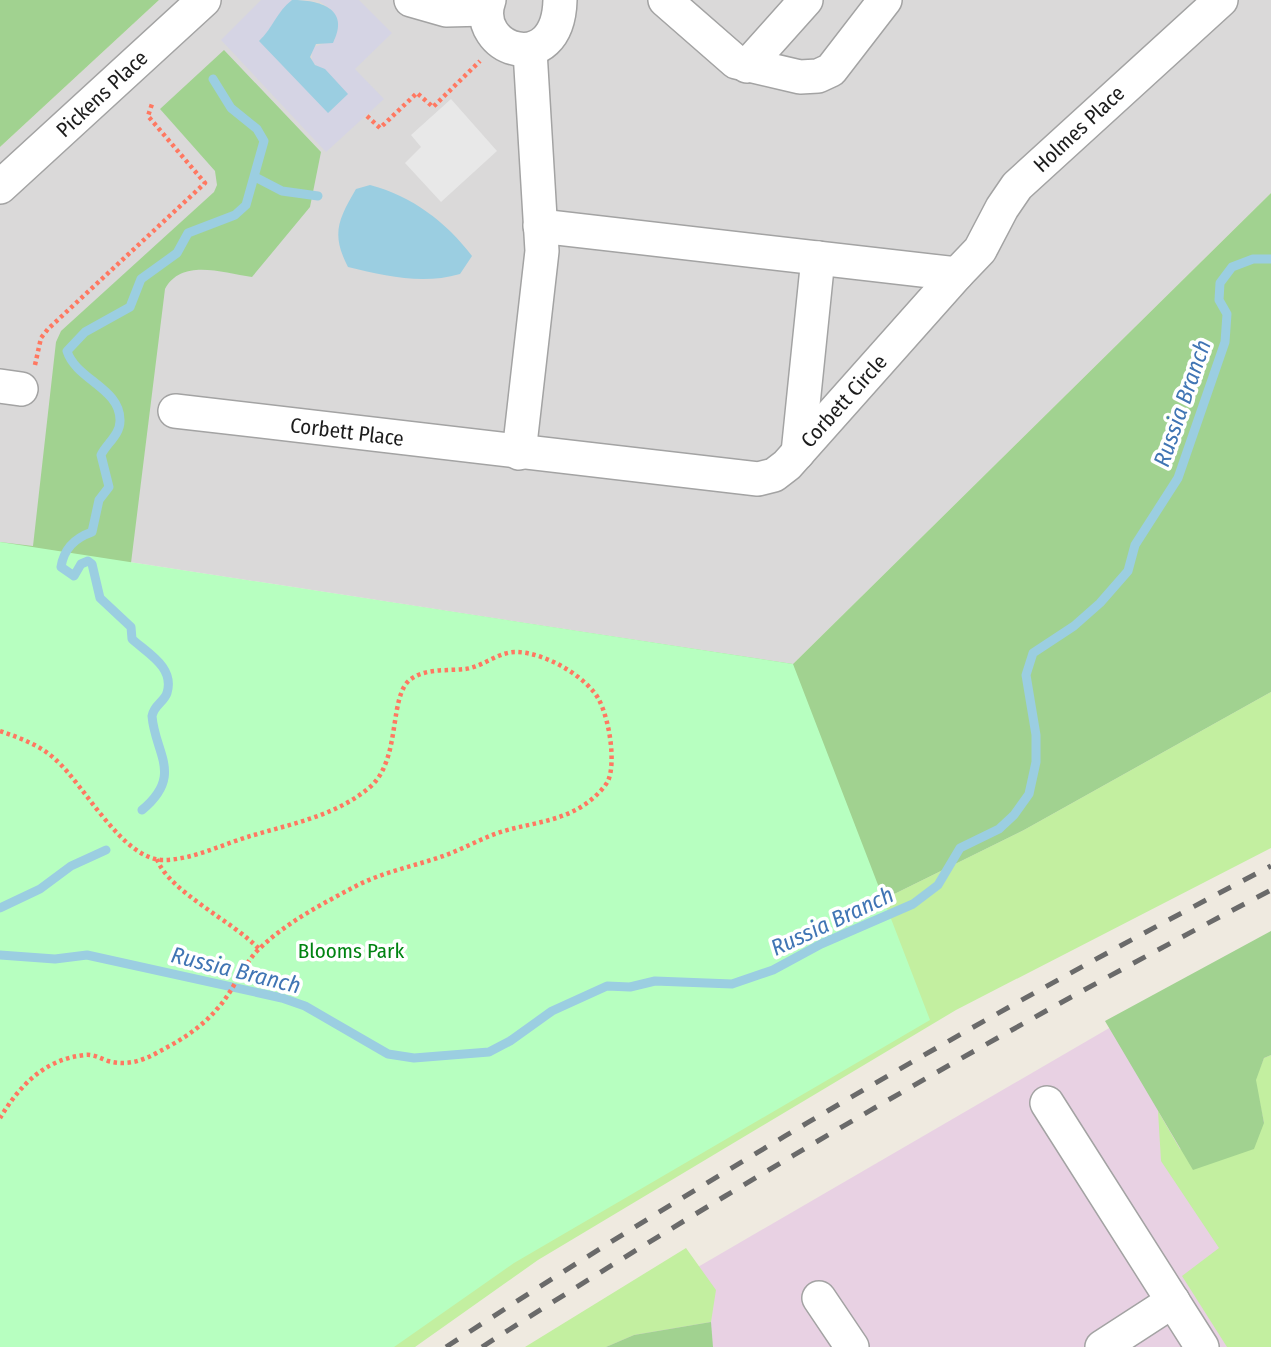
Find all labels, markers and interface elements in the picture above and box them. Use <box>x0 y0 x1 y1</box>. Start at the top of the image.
street label: Pickens Place <box>51 45 153 143</box>
street label: Holmes Place <box>1028 80 1130 178</box>
water label: Russia Branch <box>1147 336 1217 470</box>
street label: Corbett Circle <box>795 349 893 453</box>
street label: Corbett Place <box>289 412 405 452</box>
water label: Russia Branch <box>766 880 898 962</box>
park label: Blooms Park <box>298 938 404 964</box>
water label: Russia Branch <box>168 940 304 1000</box>

